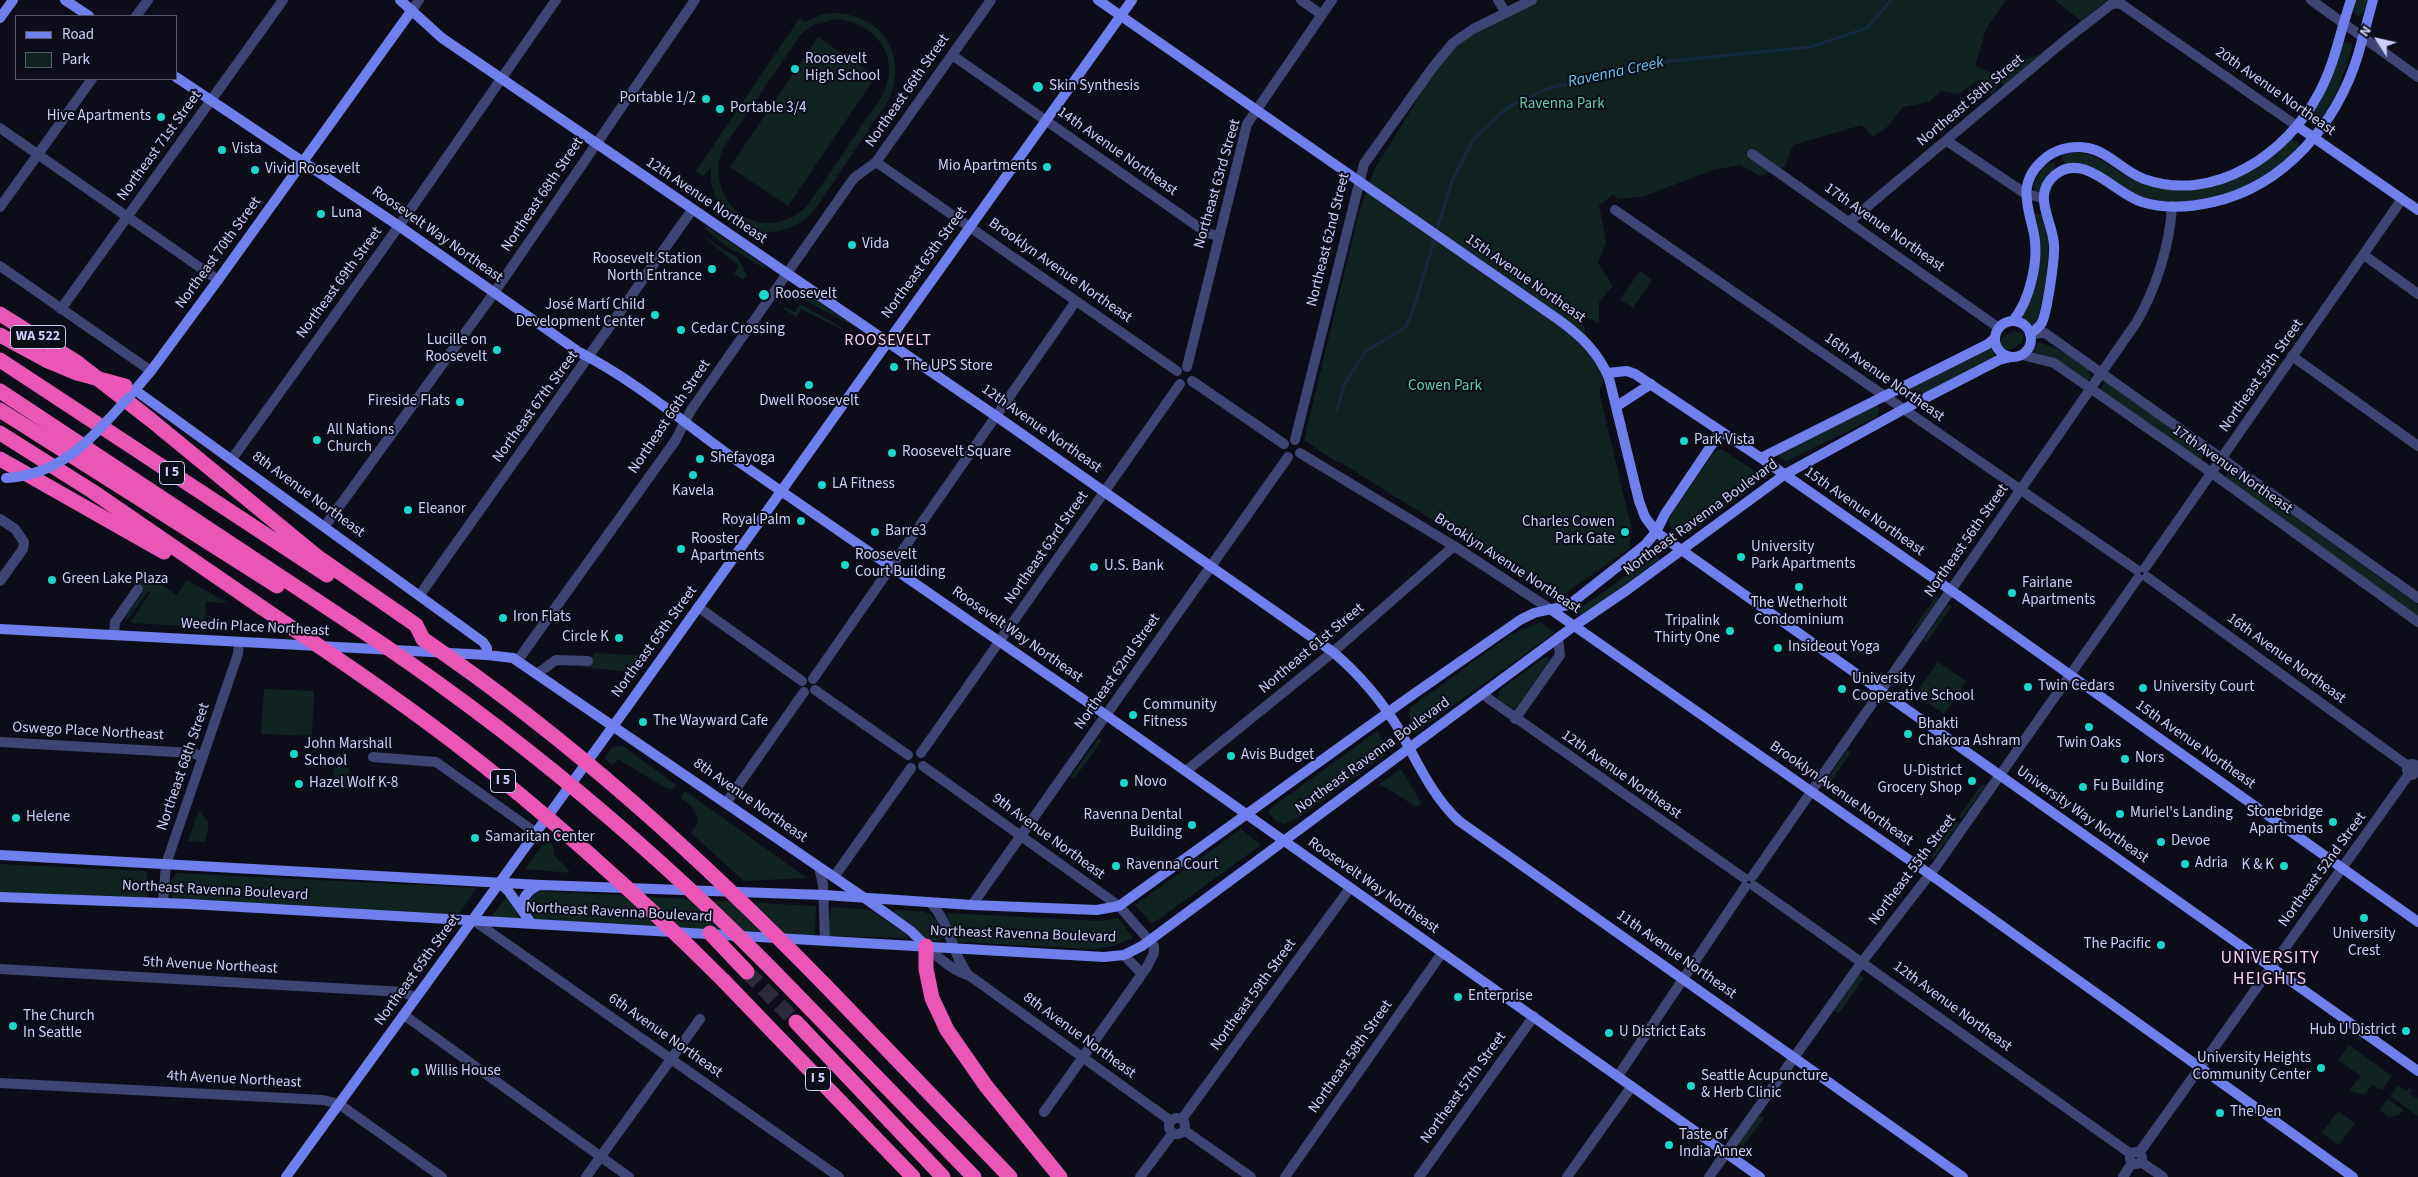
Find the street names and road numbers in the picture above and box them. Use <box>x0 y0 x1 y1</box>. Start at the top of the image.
street label: Northeast 66th Street <box>862 31 954 151</box>
street label: 20th Avenue Northeast <box>2211 44 2339 140</box>
street label: Northeast 58th Street <box>1914 51 2028 151</box>
street label: Northeast 71st Street <box>114 87 206 205</box>
street label: 14th Avenue Northeast <box>1053 104 1181 200</box>
street label: Northeast 63rd Street <box>1191 117 1245 251</box>
street label: Northeast 68th Street <box>498 134 588 256</box>
street label: 12th Avenue Northeast <box>642 154 770 248</box>
street label: Northeast 62nd Street <box>1304 171 1354 309</box>
street label: 17th Avenue Northeast <box>1820 180 1948 276</box>
street label: Roosevelt Way Northeast <box>368 183 506 287</box>
street label: Northeast 70th Street <box>172 194 266 312</box>
street label: Northeast 65th Street <box>878 204 972 322</box>
street label: Brooklyn Avenue Northeast <box>985 215 1135 327</box>
street label: Northeast 69th Street <box>293 224 387 342</box>
street label: 15th Avenue Northeast <box>1461 231 1589 327</box>
street label: Northeast 55th Street <box>2216 316 2308 436</box>
road number: WA 522 <box>10 326 66 348</box>
street label: 16th Avenue Northeast <box>1820 330 1948 426</box>
street label: Northeast 67th Street <box>489 348 583 466</box>
street label: Northeast 66th Street <box>625 356 715 478</box>
street label: 12th Avenue Northeast <box>977 381 1105 477</box>
street label: 17th Avenue Northeast <box>2168 422 2296 518</box>
street label: 8th Avenue Northeast <box>248 448 368 542</box>
street label: Northeast Ravenna Boulevard <box>1620 456 1782 580</box>
road number: I 5 <box>160 462 184 484</box>
street label: 15th Avenue Northeast <box>1800 464 1928 560</box>
street label: Northeast 56th Street <box>1921 481 2013 601</box>
street label: Northeast 63rd Street <box>1001 488 1093 608</box>
street label: Brooklyn Avenue Northeast <box>1430 510 1584 618</box>
street label: Northeast 65th Street <box>608 583 702 701</box>
street label: Roosevelt Way Northeast <box>948 583 1086 687</box>
street label: Northeast 61st Street <box>1256 600 1368 698</box>
street label: 16th Avenue Northeast <box>2223 610 2349 708</box>
street label: Northeast 62nd Street <box>1071 611 1165 733</box>
street label: Weedin Place Northeast <box>180 615 330 641</box>
street label: Northeast Ravenna Boulevard <box>1292 694 1454 818</box>
street label: 15th Avenue Northeast <box>2131 697 2259 793</box>
street label: Northeast 68th Street <box>154 701 214 833</box>
street label: Oswego Place Northeast <box>12 719 164 745</box>
street label: 12th Avenue Northeast <box>1557 727 1685 823</box>
street label: Brooklyn Avenue Northeast <box>1766 738 1916 850</box>
street label: 8th Avenue Northeast <box>690 755 810 847</box>
street label: University Way Northeast <box>2012 762 2152 868</box>
road number: I 5 <box>490 769 516 792</box>
street label: 9th Avenue Northeast <box>988 790 1108 884</box>
street label: Northeast 52nd Street <box>2275 809 2371 931</box>
street label: Northeast 55th Street <box>1866 811 1960 929</box>
street label: Roosevelt Way Northeast <box>1304 834 1442 938</box>
street label: Northeast Ravenna Boulevard <box>121 877 309 905</box>
street label: Northeast Ravenna Boulevard <box>525 899 713 927</box>
street label: 11th Avenue Northeast <box>1612 907 1740 1003</box>
street label: Northeast 65th Street <box>371 911 465 1029</box>
street label: Northeast Ravenna Boulevard <box>929 923 1117 947</box>
street label: Northeast 59th Street <box>1207 936 1301 1054</box>
street label: 5th Avenue Northeast <box>142 953 278 979</box>
street label: 12th Avenue Northeast <box>1889 958 2015 1056</box>
street label: 8th Avenue Northeast <box>1019 989 1139 1083</box>
street label: 6th Avenue Northeast <box>605 990 725 1082</box>
street label: Northeast 58th Street <box>1305 997 1397 1117</box>
street label: Northeast 57th Street <box>1417 1029 1511 1147</box>
street label: 4th Avenue Northeast <box>166 1067 302 1093</box>
road number: I 5 <box>806 1068 830 1090</box>

